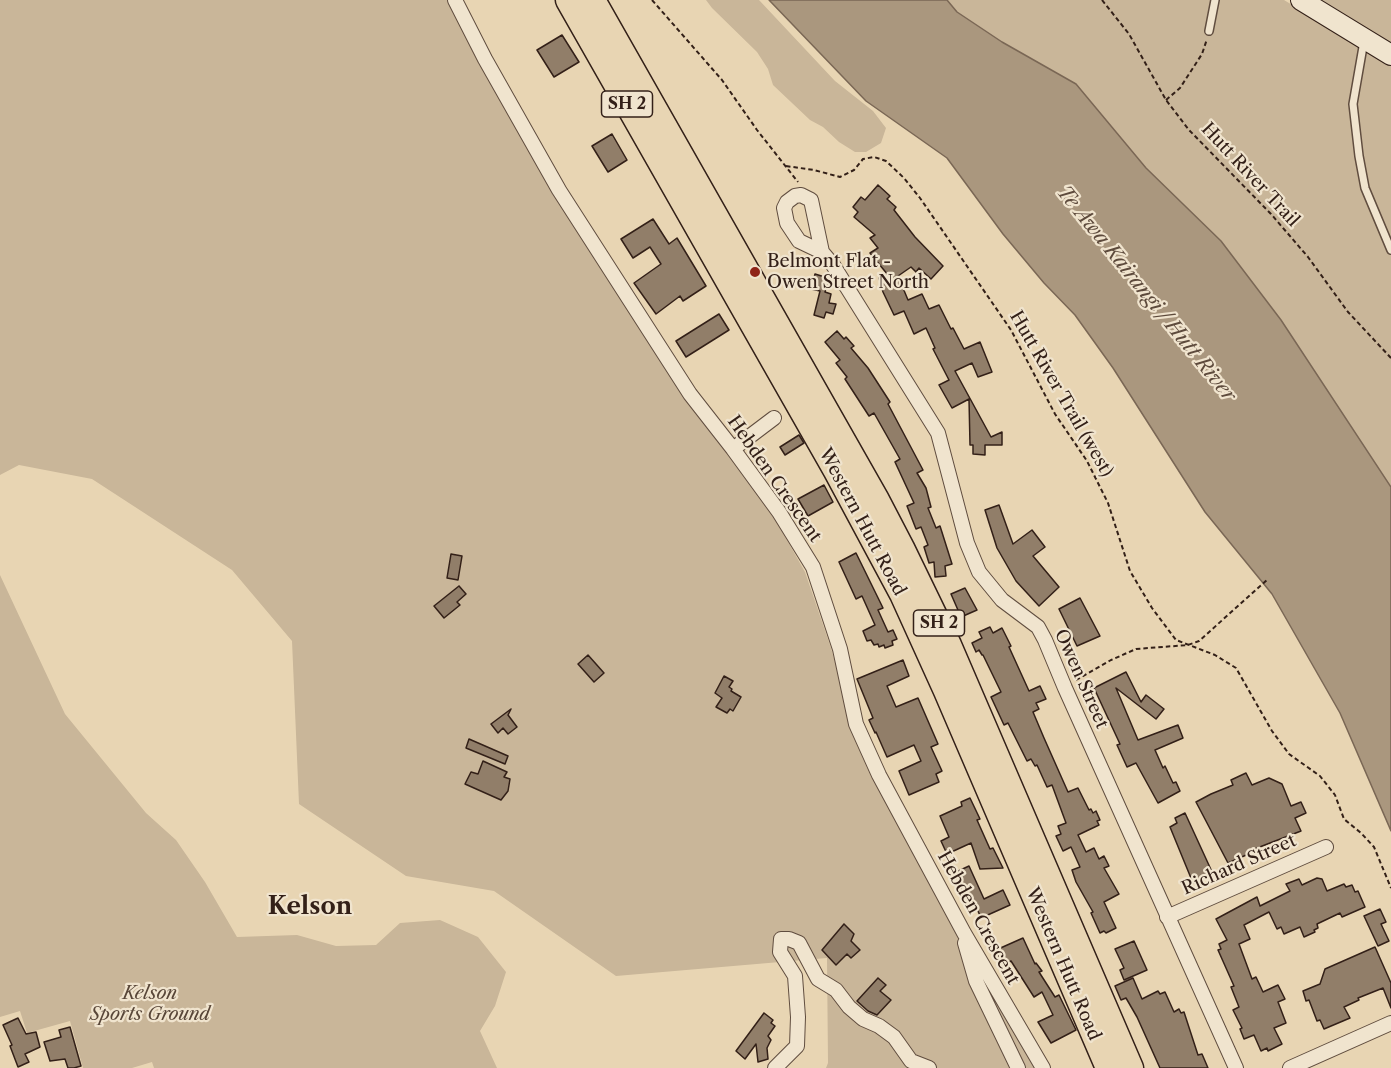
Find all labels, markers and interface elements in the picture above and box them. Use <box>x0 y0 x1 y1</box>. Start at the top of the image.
road number: SH 2 <box>602 91 652 117</box>
street label: Hutt River Trail <box>1196 119 1304 231</box>
water label: Te Awa Kairangi / Hutt River <box>1051 181 1241 407</box>
place label: Belmont Flat - Owen Street North <box>767 251 929 294</box>
marker: Belmont Flat - Owen Street North <box>748 265 762 279</box>
street label: Hutt River Trail (west) <box>1005 307 1117 481</box>
street label: Hebden Crescent <box>722 412 826 546</box>
street label: Western Hutt Road <box>814 444 910 600</box>
road number: SH 2 <box>914 610 964 636</box>
street label: Owen Street <box>1049 626 1113 732</box>
street label: Richard Street <box>1178 830 1300 900</box>
street label: Hebden Crescent <box>932 847 1024 989</box>
street label: Western Hutt Road <box>1021 884 1105 1044</box>
district label: Kelson <box>268 893 352 921</box>
park label: Kelson Sports Ground <box>90 983 210 1026</box>

